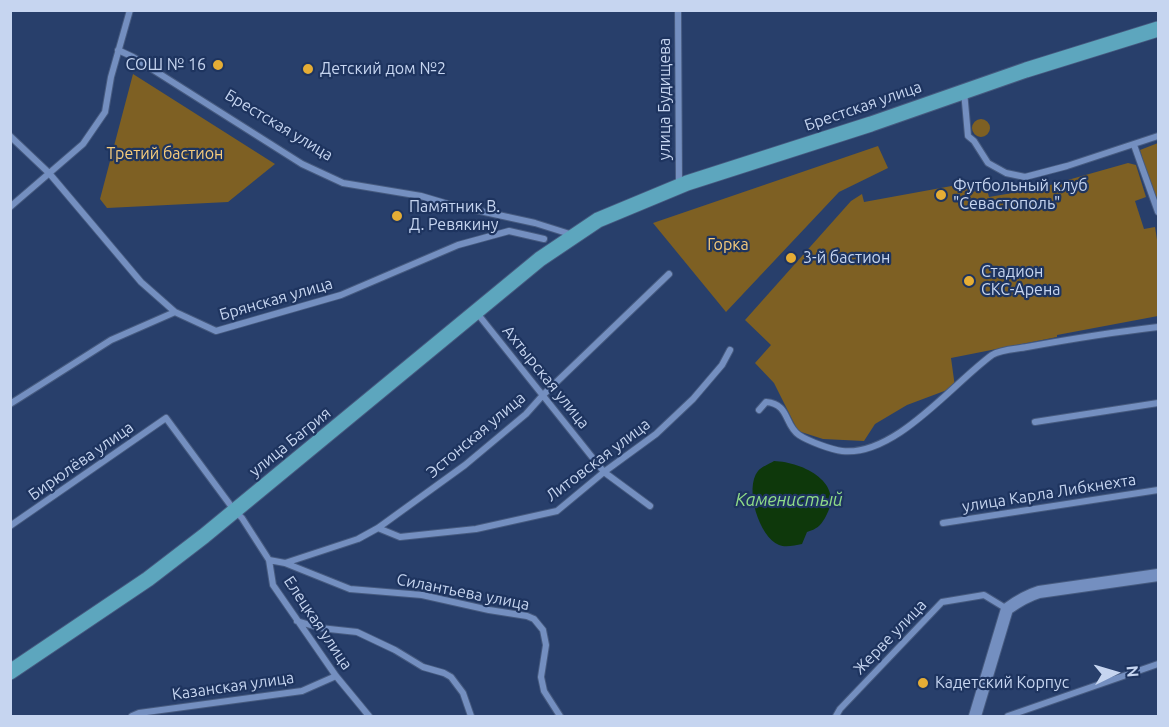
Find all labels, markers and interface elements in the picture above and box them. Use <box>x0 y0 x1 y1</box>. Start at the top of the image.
street label: улица Будищева <box>655 38 675 160</box>
place label: СОШ № 16 <box>125 55 206 75</box>
marker: СОШ № 16 <box>211 58 225 72</box>
place label: Детский дом №2 <box>320 59 446 79</box>
marker: Детский дом №2 <box>301 62 315 76</box>
street label: Брестская улица <box>802 77 924 135</box>
street label: Брестская улица <box>221 85 337 165</box>
park label: Третий бастион <box>107 144 223 164</box>
place label: Футбольный клуб "Севастополь" <box>953 176 1088 214</box>
marker: Футбольный клуб "Севастополь" <box>934 188 948 202</box>
place label: Памятник В. Д. Ревякину <box>409 197 500 235</box>
marker: Памятник В. Д. Ревякину <box>390 209 404 223</box>
park label: Горка <box>707 235 749 255</box>
place label: 3-й бастион <box>803 248 890 268</box>
marker: 3-й бастион <box>784 251 798 265</box>
place label: Стадион СКС-Арена <box>981 262 1061 300</box>
street label: Брянская улица <box>217 274 335 324</box>
marker: Стадион СКС-Арена <box>962 274 976 288</box>
street label: Ахтырская улица <box>498 322 594 432</box>
street label: Эстонская улица <box>423 388 529 482</box>
street label: улица Багрия <box>245 403 335 481</box>
street label: Литовская улица <box>542 414 654 506</box>
street label: Бирюлёва улица <box>25 418 137 504</box>
street label: улица Карла Либкнехта <box>961 470 1137 516</box>
water label: Каменистый <box>735 489 843 511</box>
street label: Силантьева улица <box>395 570 531 614</box>
street label: Елецкая улица <box>280 572 356 674</box>
street label: Жерве улица <box>849 595 931 679</box>
north arrow <box>1085 643 1145 703</box>
text: N <box>1123 665 1142 678</box>
street label: Казанская улица <box>171 668 295 704</box>
place label: Кадетский Корпус <box>935 673 1069 693</box>
marker: Кадетский Корпус <box>916 676 930 690</box>

